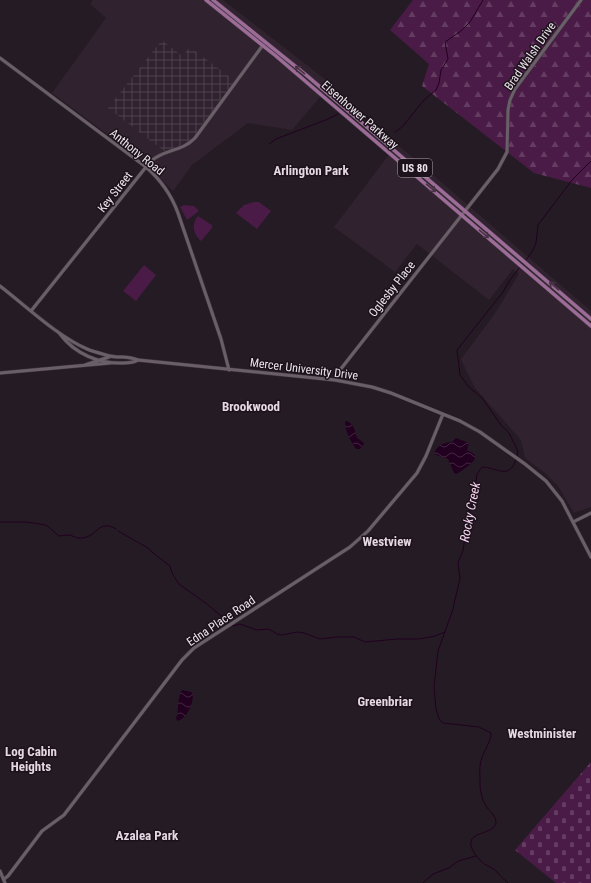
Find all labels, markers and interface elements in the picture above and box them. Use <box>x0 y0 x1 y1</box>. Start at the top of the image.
street label: Brad Walsh Drive <box>501 19 559 93</box>
one-way arrow <box>295 65 306 74</box>
street label: Eisenhower Parkway <box>319 78 401 152</box>
street label: Anthony Road <box>107 126 167 178</box>
road number: US 80 <box>398 159 432 177</box>
district label: Arlington Park <box>273 163 349 178</box>
street label: Key Street <box>95 168 136 215</box>
one-way arrow <box>425 184 436 193</box>
one-way arrow <box>479 230 489 239</box>
street label: Oglesby Place <box>366 258 418 320</box>
one-way arrow <box>548 282 559 291</box>
street label: Mercer University Drive <box>249 355 359 383</box>
district label: Brookwood <box>222 399 280 414</box>
water label: Rocky Creek <box>457 480 483 543</box>
district label: Westview <box>362 534 412 549</box>
street label: Edna Place Road <box>184 593 258 649</box>
district label: Greenbriar <box>357 694 413 709</box>
district label: Westminister <box>508 726 577 741</box>
district label: Log Cabin Heights <box>5 744 57 774</box>
district label: Azalea Park <box>116 828 179 843</box>

